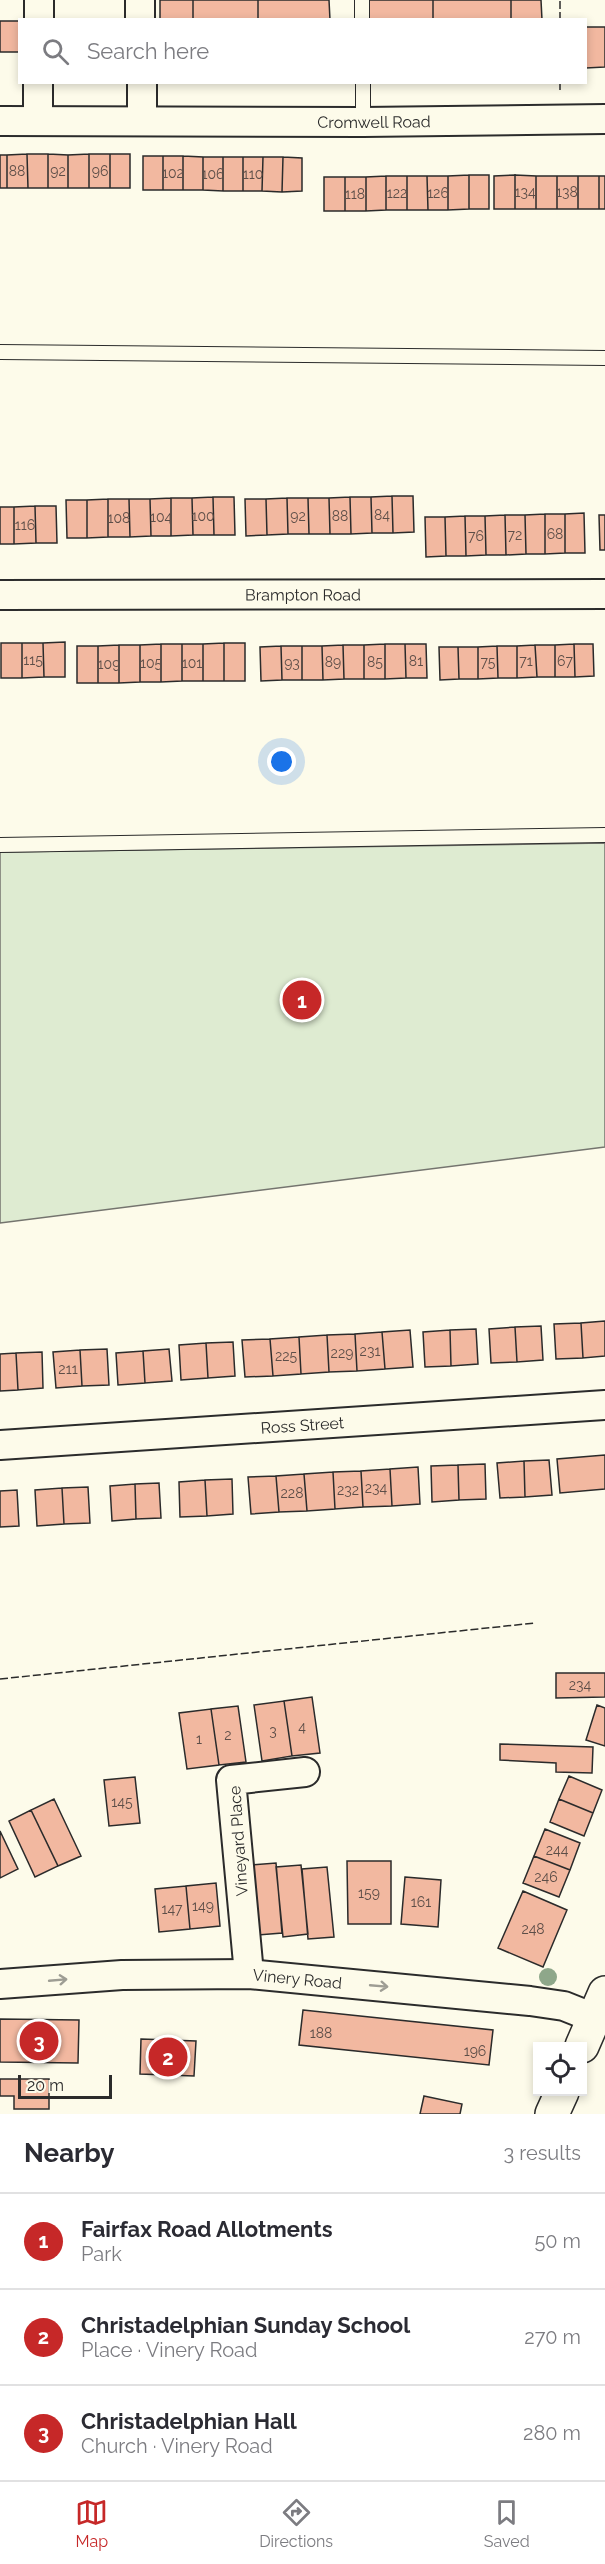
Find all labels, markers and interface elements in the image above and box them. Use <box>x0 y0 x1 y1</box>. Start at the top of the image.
search box <box>18 18 587 84</box>
icon: search <box>39 35 72 68</box>
text: Search here <box>87 38 209 64</box>
street label: Cromwell Road <box>317 112 431 132</box>
house number: 88 <box>9 163 25 179</box>
house number: 92 <box>50 163 66 179</box>
house number: 96 <box>92 163 108 179</box>
house number: 102 <box>162 165 184 181</box>
house number: 106 <box>201 166 225 182</box>
house number: 110 <box>243 166 263 182</box>
house number: 134 <box>514 184 536 200</box>
house number: 138 <box>556 184 578 200</box>
house number: 122 <box>387 185 407 201</box>
house number: 126 <box>427 185 449 201</box>
house number: 118 <box>345 186 365 202</box>
house number: 84 <box>374 507 390 523</box>
house number: 100 <box>191 508 215 524</box>
house number: 92 <box>290 508 306 524</box>
house number: 88 <box>332 508 348 524</box>
house number: 104 <box>150 509 172 525</box>
house number: 108 <box>108 510 130 526</box>
house number: 116 <box>15 517 35 533</box>
house number: 68 <box>547 526 563 542</box>
house number: 72 <box>508 527 522 543</box>
house number: 76 <box>468 528 484 544</box>
street label: Brampton Road <box>245 585 361 605</box>
house number: 115 <box>23 652 43 668</box>
house number: 81 <box>409 653 423 669</box>
house number: 71 <box>519 653 533 669</box>
house number: 67 <box>557 653 573 669</box>
house number: 89 <box>325 654 341 670</box>
house number: 85 <box>367 654 383 670</box>
house number: 75 <box>481 654 496 670</box>
house number: 105 <box>140 655 162 671</box>
house number: 101 <box>182 655 202 671</box>
house number: 93 <box>284 655 300 671</box>
house number: 109 <box>98 656 120 672</box>
your location <box>267 747 296 776</box>
pin: 1 <box>282 978 322 1022</box>
house number: 231 <box>360 1343 380 1359</box>
house number: 229 <box>331 1345 353 1361</box>
house number: 225 <box>275 1348 297 1364</box>
house number: 211 <box>58 1361 78 1377</box>
street label: Ross Street <box>260 1413 345 1438</box>
house number: 234 <box>365 1480 388 1496</box>
house number: 232 <box>337 1482 359 1498</box>
house number: 228 <box>281 1485 303 1501</box>
house number: 234 <box>569 1677 592 1693</box>
house number: 4 <box>298 1719 306 1735</box>
house number: 3 <box>269 1723 277 1739</box>
house number: 2 <box>224 1727 232 1743</box>
house number: 1 <box>196 1731 202 1747</box>
street label: Vineyard Place <box>225 1785 252 1897</box>
house number: 145 <box>111 1794 133 1810</box>
house number: 244 <box>546 1842 569 1858</box>
house number: 246 <box>534 1869 558 1885</box>
house number: 159 <box>358 1885 380 1901</box>
house number: 161 <box>411 1894 431 1910</box>
house number: 149 <box>192 1898 214 1914</box>
house number: 147 <box>161 1901 183 1917</box>
house number: 248 <box>521 1921 545 1937</box>
street label: Vinery Road <box>252 1965 343 1993</box>
one-way arrow <box>48 1974 68 1985</box>
one-way arrow <box>368 1981 388 1992</box>
pin: 3 <box>20 2018 58 2064</box>
house number: 188 <box>310 2025 332 2041</box>
pin: 2 <box>148 2034 188 2080</box>
map controls <box>533 2042 587 2096</box>
button: locate <box>533 2042 587 2096</box>
house number: 196 <box>464 2043 486 2059</box>
scale bar <box>18 2072 112 2100</box>
text: 20 m <box>27 2076 64 2095</box>
text: Nearby <box>24 2138 114 2168</box>
text: 3 results <box>503 2141 581 2165</box>
text: Fairfax Road Allotments <box>81 2216 333 2242</box>
text: 1 <box>39 2229 48 2253</box>
text: 50 m <box>534 2229 581 2253</box>
text: Park <box>81 2242 122 2266</box>
text: Christadelphian Sunday School <box>81 2312 410 2338</box>
text: 2 <box>38 2325 49 2349</box>
text: 270 m <box>524 2325 581 2349</box>
text: Place · Vinery Road <box>81 2338 257 2362</box>
text: Christadelphian Hall <box>81 2408 297 2434</box>
text: 3 <box>38 2421 49 2445</box>
text: 280 m <box>523 2421 581 2445</box>
text: Church · Vinery Road <box>81 2434 273 2458</box>
tab: Map <box>75 2496 108 2551</box>
tab: Directions <box>259 2496 333 2551</box>
tab: Saved <box>484 2496 530 2551</box>

